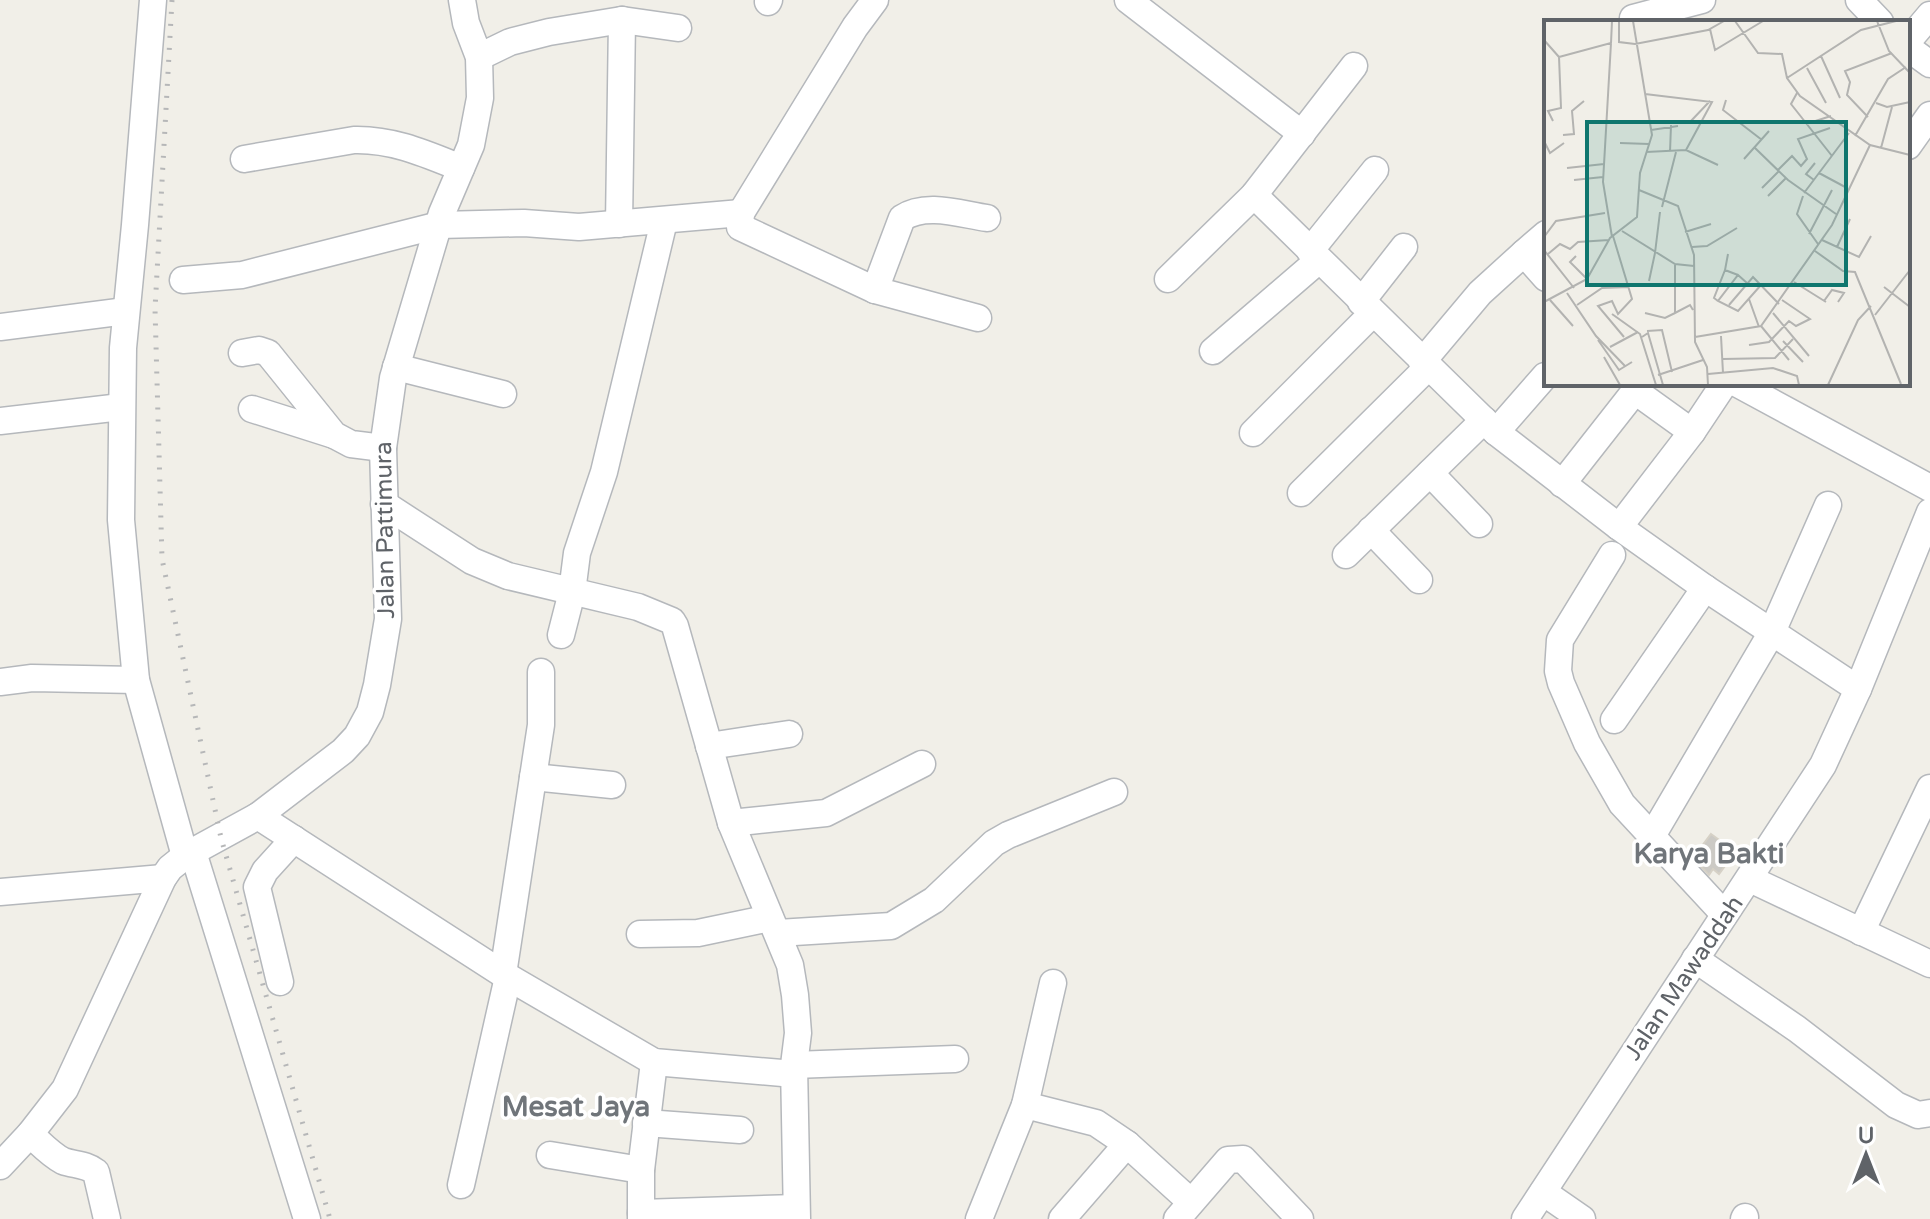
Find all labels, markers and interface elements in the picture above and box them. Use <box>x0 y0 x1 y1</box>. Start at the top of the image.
inset map <box>1544 20 1910 386</box>
street label: Jalan Pattimura <box>369 441 401 619</box>
district label: Karya Bakti <box>1633 837 1785 871</box>
street label: Jalan Mawaddah <box>1618 890 1750 1066</box>
district label: Mesat Jaya <box>502 1090 650 1124</box>
north arrow <box>1826 1115 1906 1195</box>
text: U <box>1858 1123 1874 1149</box>

